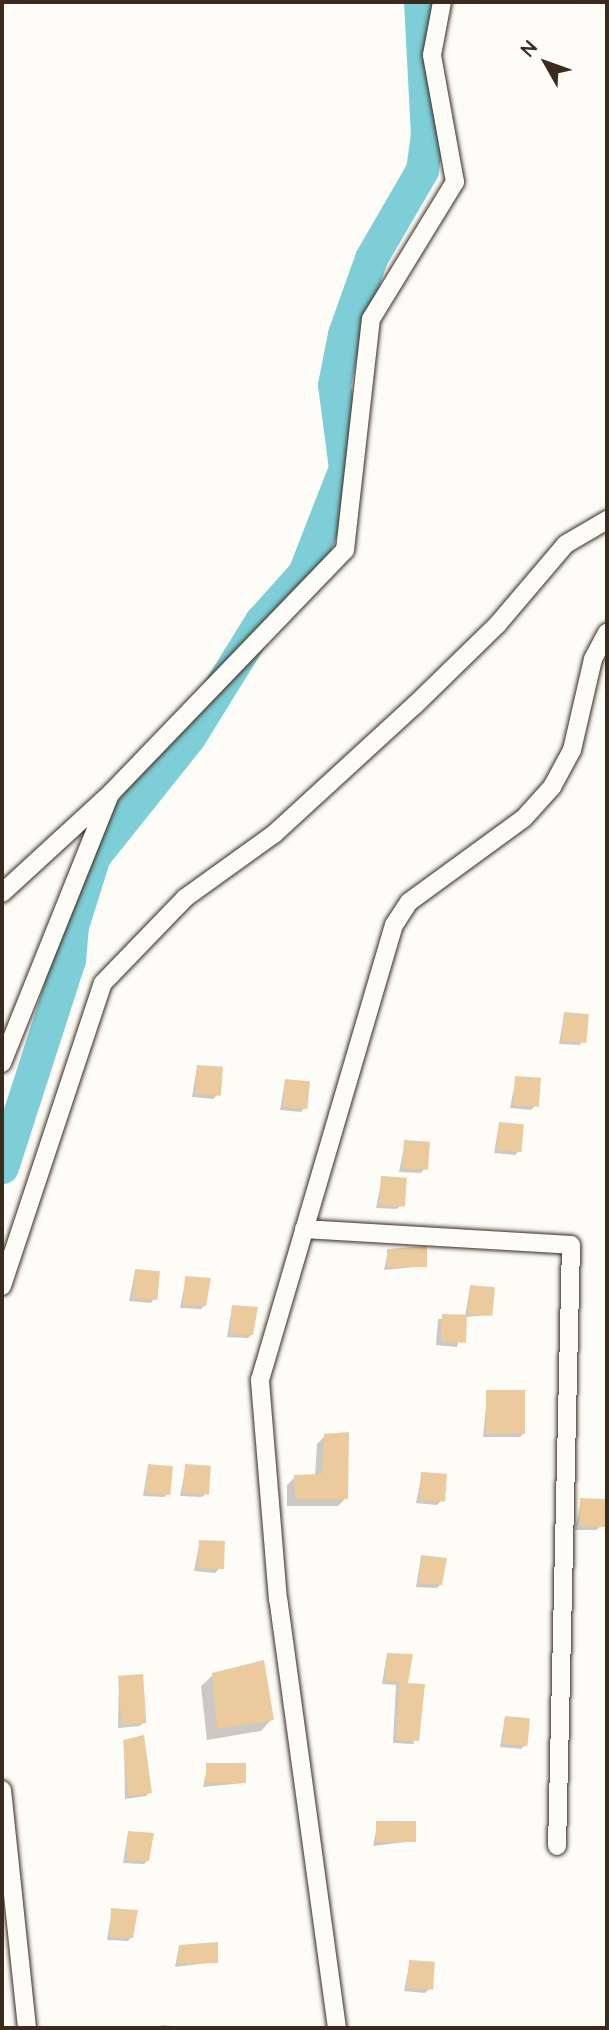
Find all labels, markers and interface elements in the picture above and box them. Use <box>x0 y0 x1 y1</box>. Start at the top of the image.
north arrow <box>511 28 581 98</box>
text: N <box>515 36 544 62</box>

